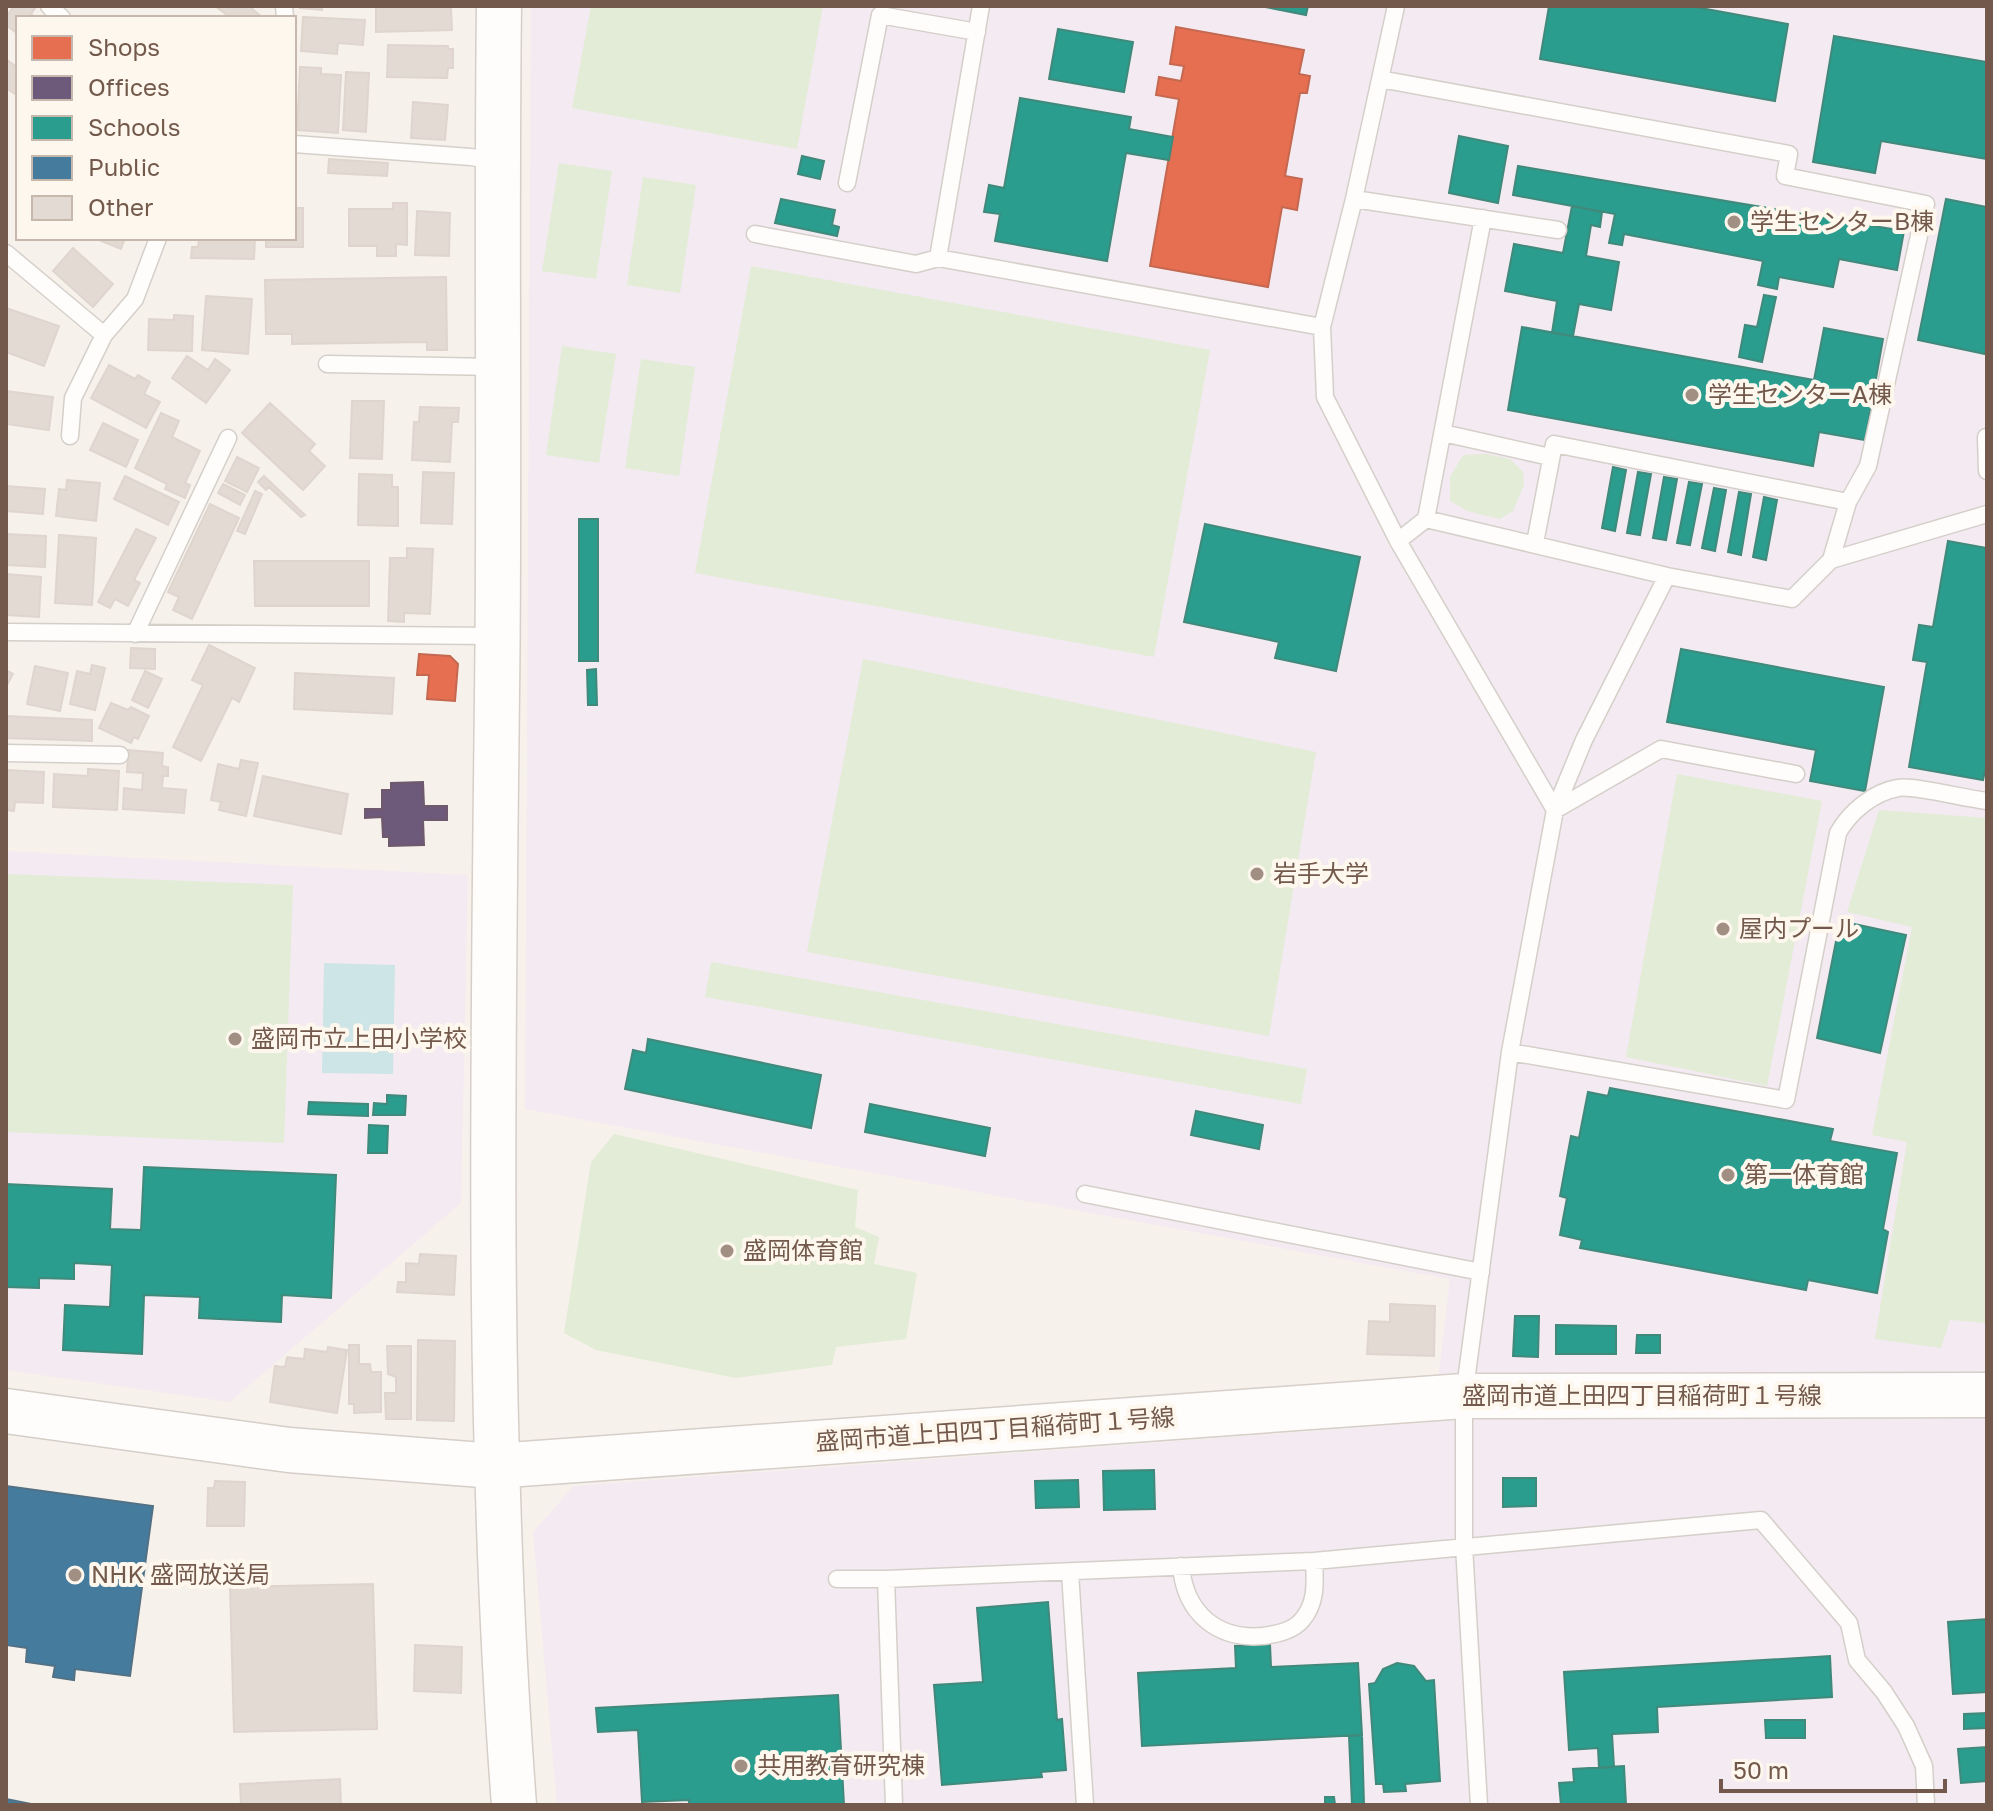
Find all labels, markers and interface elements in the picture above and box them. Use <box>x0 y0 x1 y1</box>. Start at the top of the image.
legend <box>16 16 296 240</box>
text: Shops <box>88 32 160 61</box>
text: Offices <box>88 72 170 101</box>
text: Schools <box>88 112 180 141</box>
text: Public <box>88 152 160 181</box>
text: Other <box>88 192 153 221</box>
place label: 学生センターB棟 <box>1750 206 1934 235</box>
marker: 学生センターB棟 <box>1725 213 1743 231</box>
place label: 学生センターA棟 <box>1708 379 1892 408</box>
marker: 学生センターA棟 <box>1683 386 1701 404</box>
place label: 岩手大学 <box>1273 858 1369 887</box>
marker: 岩手大学 <box>1248 865 1266 883</box>
place label: 屋内プール <box>1739 913 1859 942</box>
marker: 屋内プール <box>1714 920 1732 938</box>
place label: 盛岡市立上田小学校 <box>251 1023 467 1052</box>
marker: 盛岡市立上田小学校 <box>226 1030 244 1048</box>
place label: 第一体育館 <box>1744 1159 1864 1188</box>
marker: 第一体育館 <box>1719 1166 1737 1184</box>
place label: 盛岡体育館 <box>743 1235 863 1264</box>
marker: 盛岡体育館 <box>718 1242 736 1260</box>
street label: 盛岡市道上田四丁目稲荷町１号線 <box>1462 1380 1822 1409</box>
street label: 盛岡市道上田四丁目稲荷町１号線 <box>814 1401 1175 1456</box>
place label: NHK 盛岡放送局 <box>91 1559 270 1588</box>
marker: NHK 盛岡放送局 <box>66 1566 84 1584</box>
scale bar <box>1721 1743 1945 1793</box>
place label: 共用教育研究棟 <box>757 1750 925 1779</box>
text: 50 m <box>1733 1755 1789 1784</box>
marker: 共用教育研究棟 <box>732 1757 750 1775</box>

